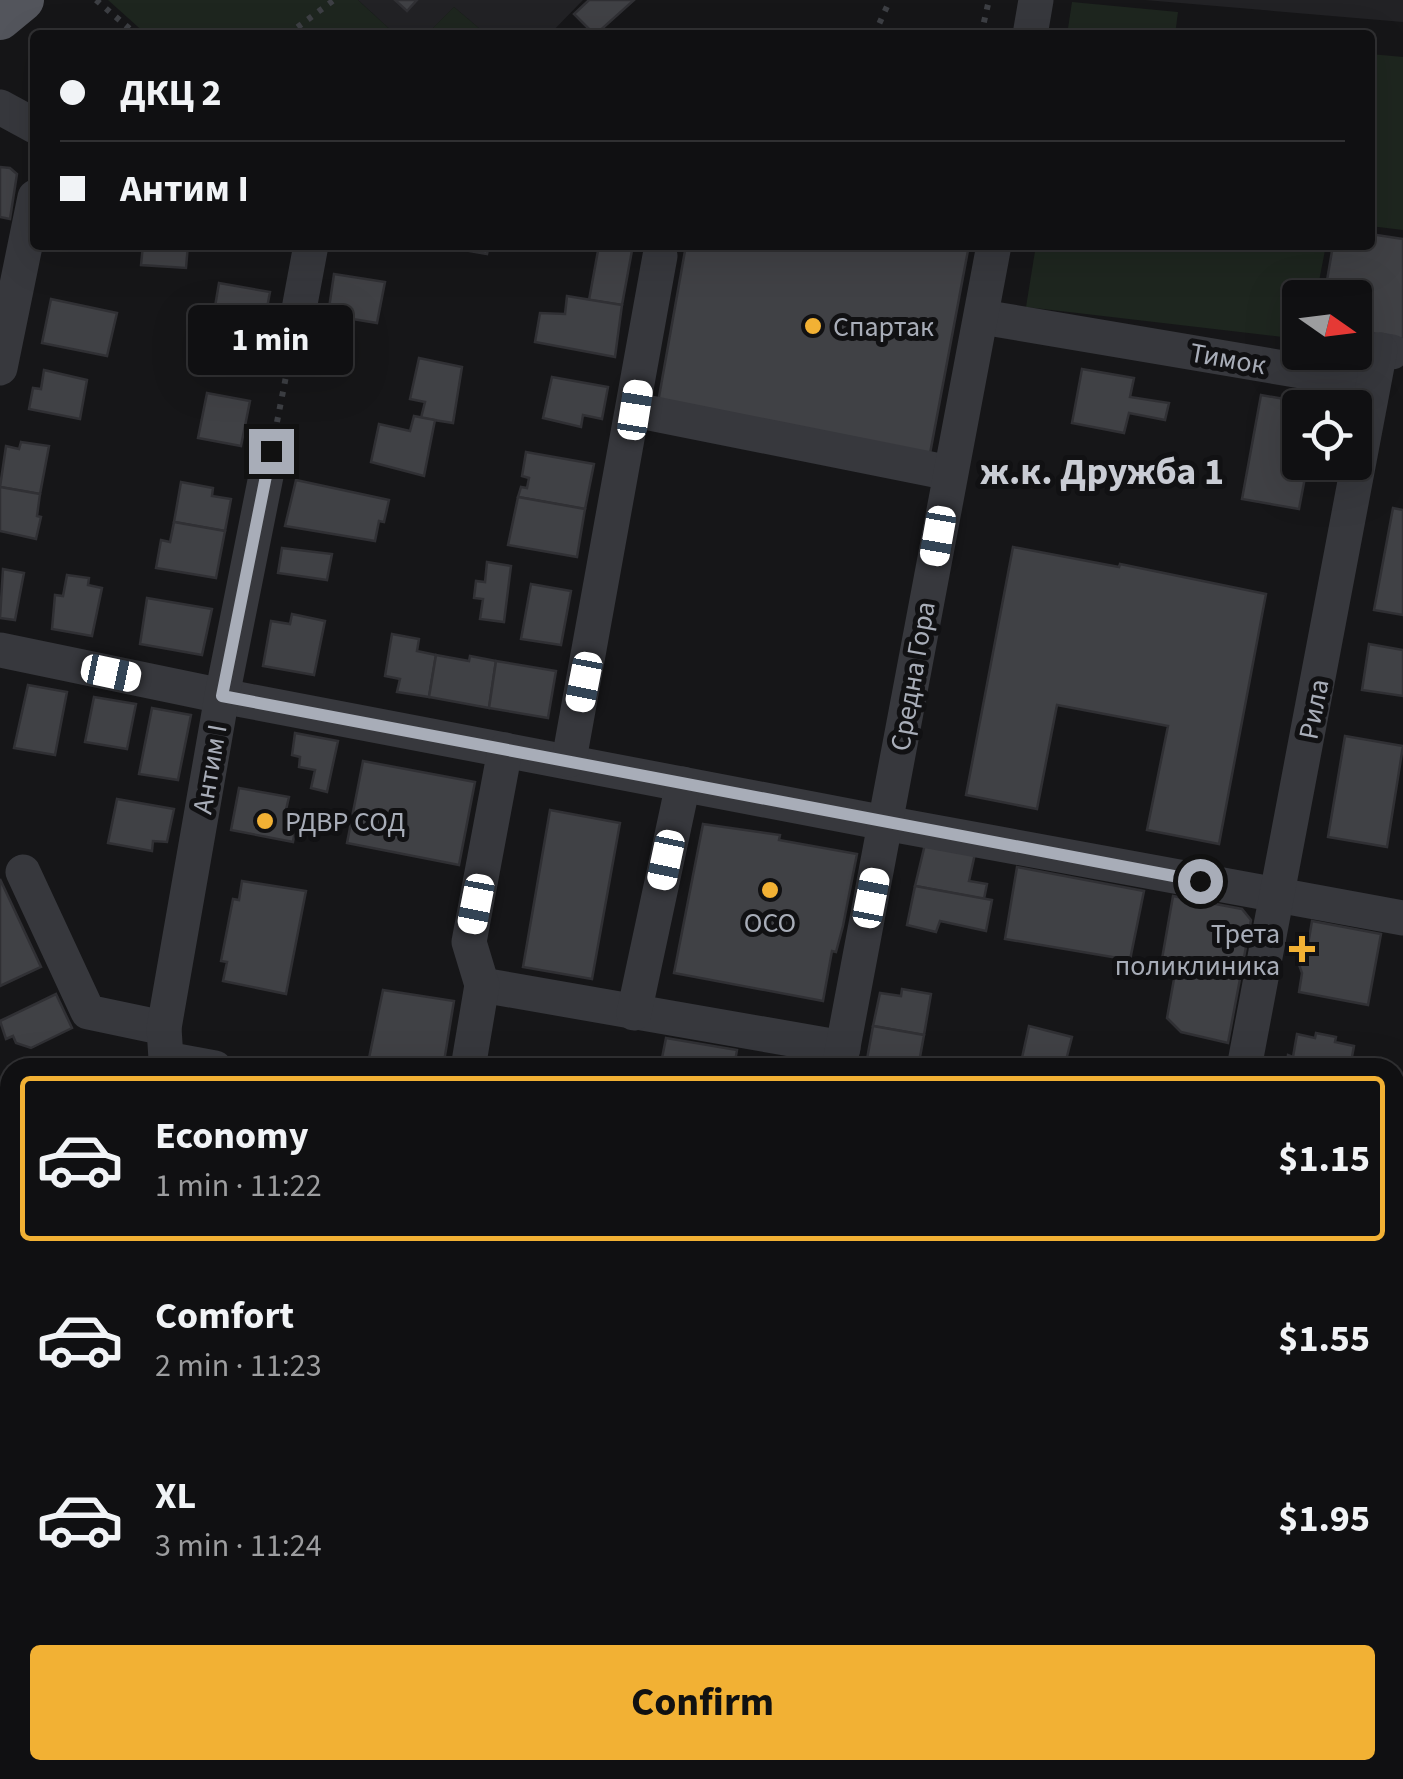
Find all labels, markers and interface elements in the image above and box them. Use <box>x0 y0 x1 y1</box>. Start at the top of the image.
text: ДКЦ 2 <box>120 66 222 120</box>
text: Антим I <box>120 162 249 216</box>
north arrow <box>1282 280 1372 370</box>
map controls <box>1282 280 1372 480</box>
callout: 1 min <box>188 306 354 376</box>
place label: Спартак <box>833 307 934 347</box>
marker: Спартак <box>802 315 824 337</box>
text: 1 min <box>232 317 309 363</box>
street label: Тимок <box>1187 333 1269 385</box>
car <box>615 378 655 442</box>
button: locate <box>1282 390 1372 480</box>
route end <box>249 429 294 474</box>
district label: ж.к. Дружба 1 <box>980 445 1224 499</box>
car <box>918 504 958 568</box>
street label: Средна Гора <box>880 598 946 754</box>
car <box>564 650 604 714</box>
car <box>79 652 143 694</box>
street label: Рила <box>1289 676 1339 743</box>
street label: Антим I <box>182 721 238 817</box>
place label: РДВР СОД <box>285 802 405 842</box>
marker: РДВР СОД <box>254 810 276 832</box>
car <box>645 828 687 892</box>
route start <box>1178 859 1223 904</box>
car <box>851 866 891 930</box>
car <box>456 872 496 936</box>
marker: ОСО <box>759 879 781 901</box>
place label: ОСО <box>744 903 796 943</box>
place label: Трета поликлиника <box>1115 914 1280 986</box>
marker: Трета поликлиника <box>1289 936 1315 962</box>
text: Economy <box>155 1109 308 1163</box>
icon: car <box>35 1114 125 1204</box>
text: $1.15 <box>1278 1132 1370 1186</box>
text: 1 min · 11:22 <box>155 1163 322 1209</box>
text: Comfort <box>155 1289 294 1343</box>
icon: car <box>35 1294 125 1384</box>
text: $1.55 <box>1278 1312 1370 1366</box>
text: 2 min · 11:23 <box>155 1343 322 1389</box>
text: XL <box>155 1469 196 1523</box>
icon: car <box>35 1474 125 1564</box>
text: $1.95 <box>1278 1492 1370 1546</box>
text: 3 min · 11:24 <box>155 1523 322 1569</box>
button: Confirm <box>30 1645 1375 1760</box>

